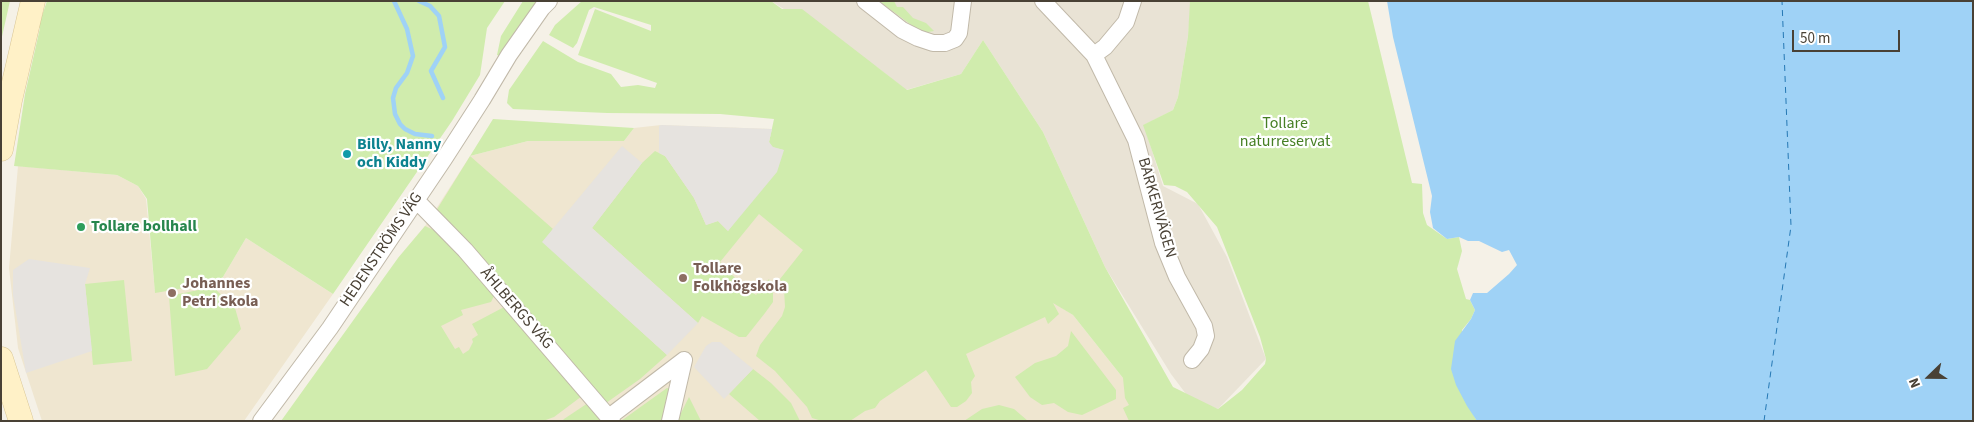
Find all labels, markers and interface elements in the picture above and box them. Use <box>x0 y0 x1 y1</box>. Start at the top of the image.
scale bar <box>1794 20 1902 52</box>
text: 50 m <box>1800 28 1830 49</box>
park label: Tollare naturreservat <box>1240 114 1330 152</box>
place label: Billy, Nanny och Kiddy <box>357 135 441 173</box>
marker: Billy, Nanny och Kiddy <box>341 148 353 160</box>
street label: BARKERIVÄGEN <box>1133 156 1179 260</box>
street label: HEDENSTRÖMS VÄG <box>337 189 427 311</box>
place label: Tollare bollhall <box>91 217 197 237</box>
marker: Tollare bollhall <box>75 221 87 233</box>
place label: Tollare Folkhögskola <box>693 259 787 297</box>
street label: ÅHLBERGS VÄG <box>475 264 557 354</box>
marker: Tollare Folkhögskola <box>677 272 689 284</box>
place label: Johannes Petri Skola <box>182 274 259 312</box>
marker: Johannes Petri Skola <box>166 287 178 299</box>
north arrow <box>1904 352 1954 402</box>
text: N <box>1904 375 1926 391</box>

